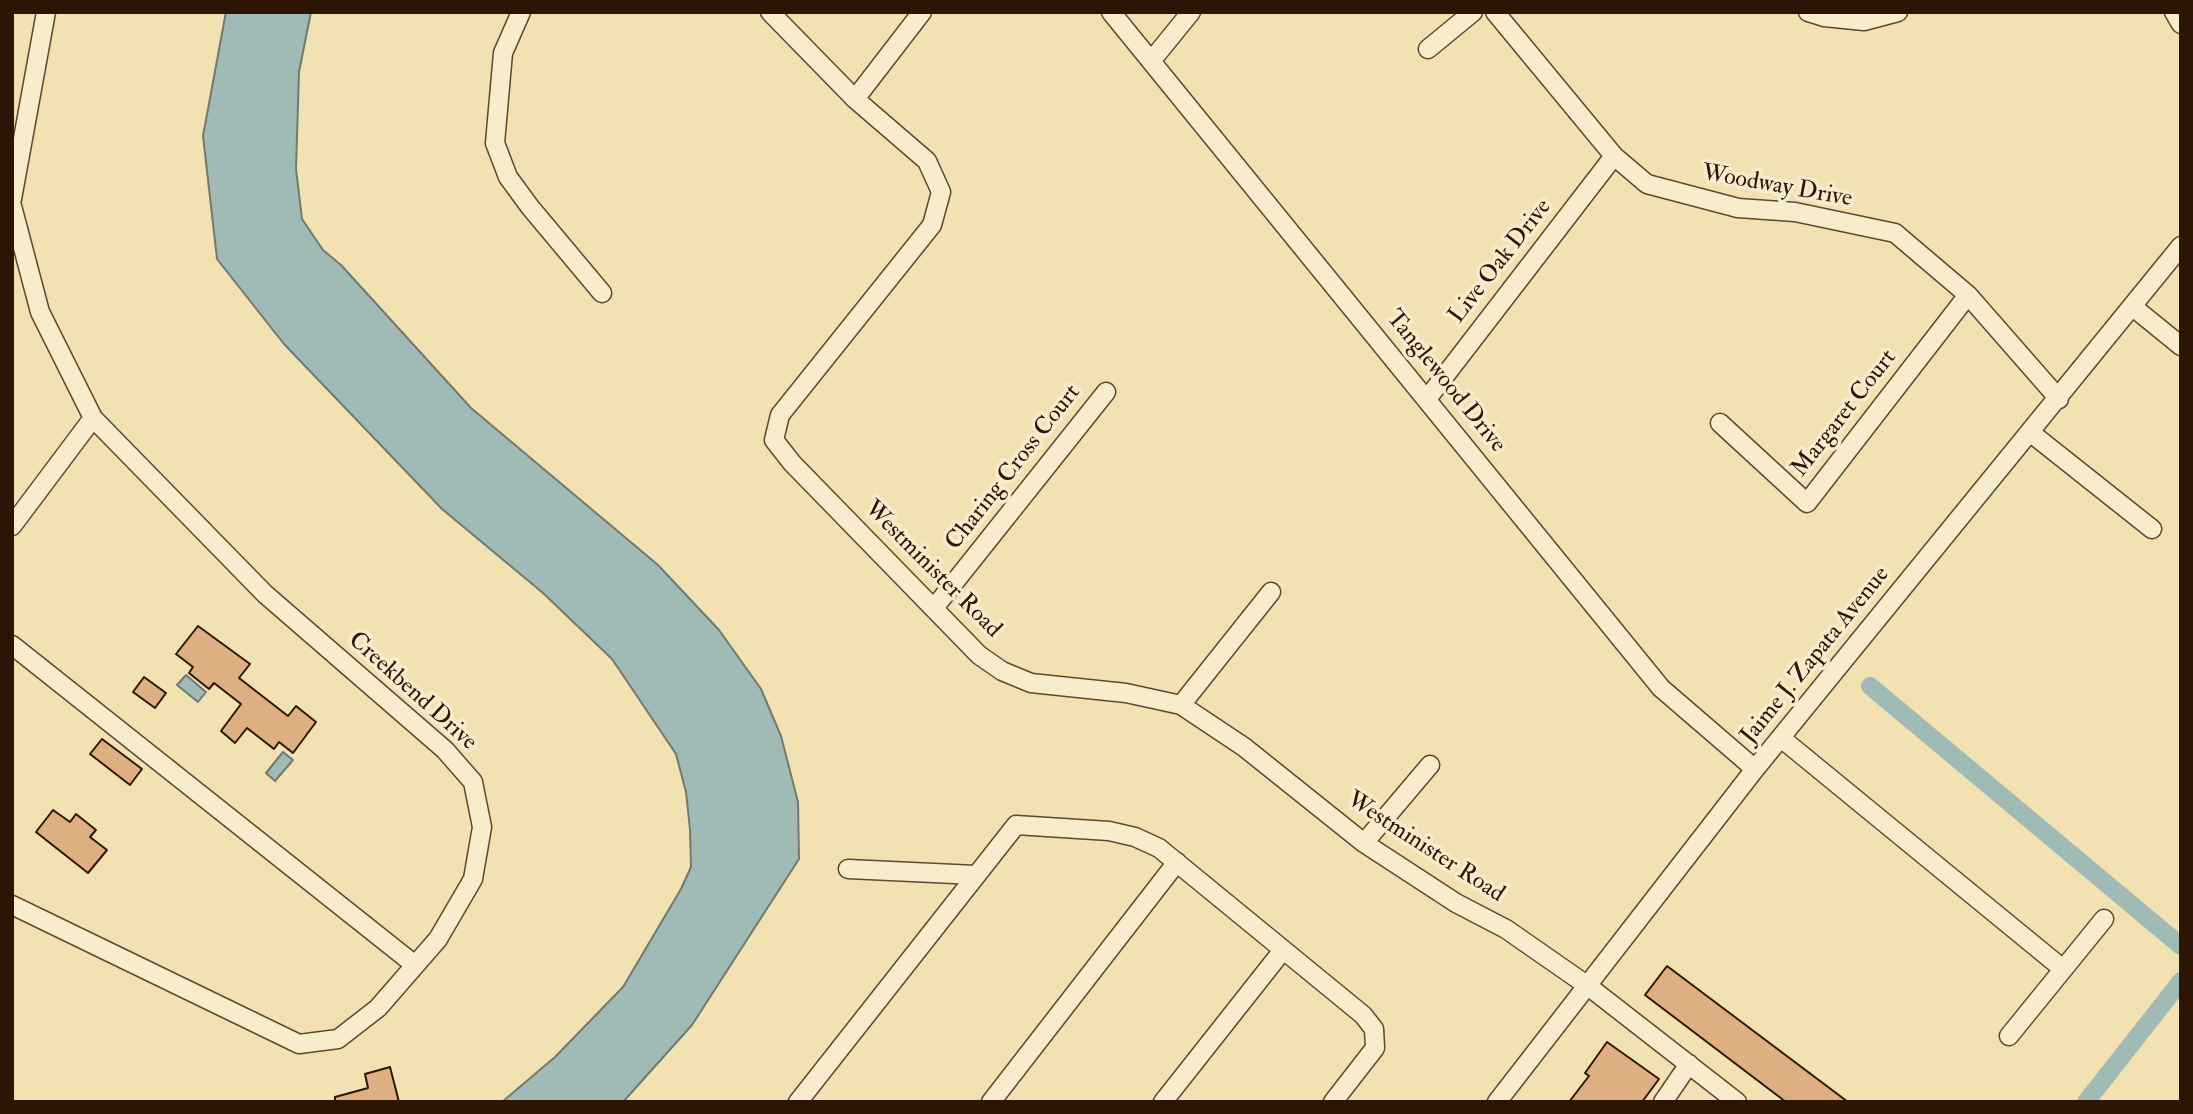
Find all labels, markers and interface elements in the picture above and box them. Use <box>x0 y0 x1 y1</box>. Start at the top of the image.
street label: Woodway Drive <box>1700 160 1854 214</box>
street label: Live Oak Drive <box>1444 194 1558 330</box>
street label: Tanglewood Drive <box>1379 305 1511 459</box>
street label: Margaret Court <box>1786 345 1904 483</box>
street label: Charing Cross Court <box>940 379 1088 557</box>
street label: Westminister Road <box>857 495 1007 645</box>
street label: Jaime J. Zapata Avenue <box>1736 561 1896 751</box>
street label: Creekbend Drive <box>342 627 482 757</box>
street label: Westminister Road <box>1341 786 1509 910</box>

